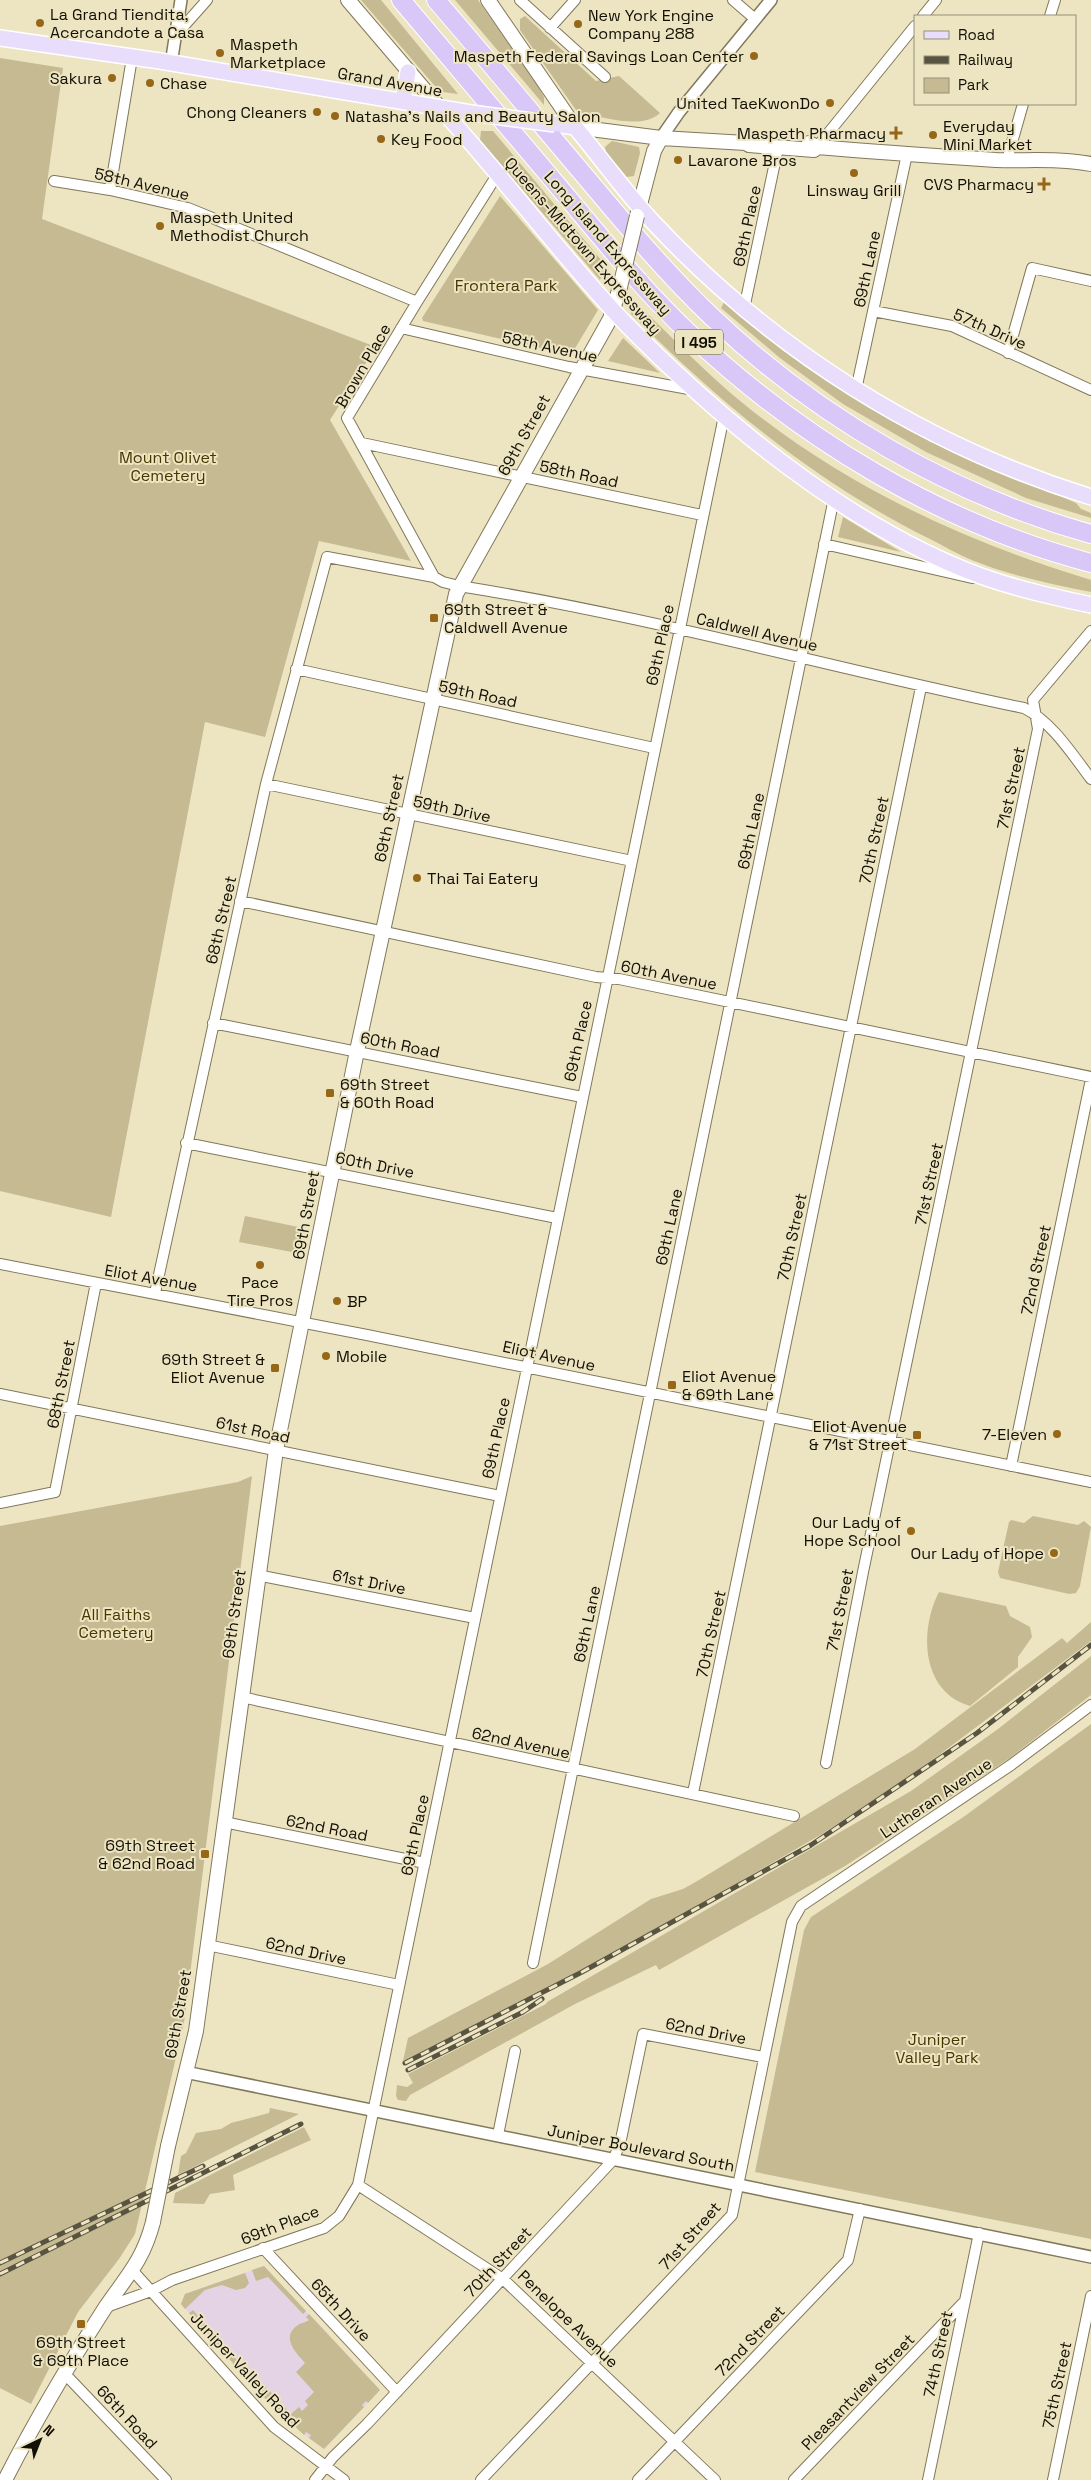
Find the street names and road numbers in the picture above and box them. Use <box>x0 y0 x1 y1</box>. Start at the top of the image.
street label: Grand Avenue <box>336 62 444 102</box>
street label: Queens-Midtown Expressway <box>500 153 666 339</box>
street label: 58th Avenue <box>92 163 192 205</box>
street label: Long Island Expressway <box>540 166 676 320</box>
street label: 69th Place <box>728 183 766 269</box>
street label: 69th Lane <box>849 229 885 309</box>
street label: 57th Drive <box>950 304 1030 354</box>
street label: Brown Place <box>330 320 396 412</box>
street label: 58th Avenue <box>500 327 600 367</box>
road number: I 495 <box>675 330 723 354</box>
street label: 69th Street <box>493 391 555 479</box>
street label: 58th Road <box>538 455 620 493</box>
street label: 69th Place <box>641 602 679 688</box>
street label: Caldwell Avenue <box>694 608 820 656</box>
street label: 59th Road <box>437 675 519 713</box>
street label: 71st Street <box>992 745 1030 831</box>
street label: 69th Street <box>369 772 409 864</box>
street label: 59th Drive <box>411 791 493 827</box>
street label: 69th Lane <box>733 791 769 871</box>
street label: 70th Street <box>854 794 894 886</box>
street label: 68th Street <box>201 874 241 966</box>
street label: 60th Avenue <box>619 955 719 995</box>
street label: 69th Place <box>559 998 597 1084</box>
street label: 60th Road <box>358 1027 442 1063</box>
street label: 71st Street <box>910 1141 948 1227</box>
street label: 60th Drive <box>334 1147 416 1183</box>
street label: 69th Street <box>288 1169 324 1261</box>
street label: 69th Lane <box>651 1187 687 1267</box>
street label: 70th Street <box>772 1191 812 1283</box>
street label: 72nd Street <box>1016 1223 1056 1317</box>
street label: Eliot Avenue <box>103 1259 199 1297</box>
street label: Eliot Avenue <box>501 1336 597 1376</box>
street label: 68th Street <box>42 1338 80 1430</box>
street label: 69th Place <box>477 1395 515 1481</box>
street label: 61st Road <box>214 1412 292 1448</box>
street label: 61st Drive <box>330 1565 408 1599</box>
street label: 71st Street <box>822 1567 858 1653</box>
street label: 69th Street <box>217 1568 251 1660</box>
street label: 69th Lane <box>569 1584 605 1664</box>
street label: 70th Street <box>691 1588 731 1680</box>
street label: 62nd Avenue <box>470 1722 572 1764</box>
street label: Lutheran Avenue <box>876 1753 996 1843</box>
street label: 69th Place <box>396 1792 434 1878</box>
street label: 62nd Road <box>284 1810 370 1846</box>
street label: 62nd Drive <box>264 1932 348 1970</box>
street label: 69th Street <box>160 1968 196 2060</box>
street label: 62nd Drive <box>664 2013 748 2049</box>
street label: Juniper Boulevard South <box>546 2120 736 2176</box>
street label: 71st Street <box>654 2197 726 2275</box>
street label: 69th Place <box>238 2200 322 2250</box>
street label: 70th Street <box>460 2222 536 2302</box>
street label: Penelope Avenue <box>513 2266 623 2372</box>
street label: 65th Drive <box>306 2274 376 2346</box>
street label: 72nd Street <box>711 2301 789 2381</box>
street label: Juniper Valley Road <box>186 2307 304 2433</box>
street label: 74th Street <box>919 2309 957 2399</box>
street label: Pleasantview Street <box>797 2329 919 2455</box>
street label: 75th Street <box>1038 2339 1076 2431</box>
street label: 66th Road <box>92 2381 162 2453</box>

